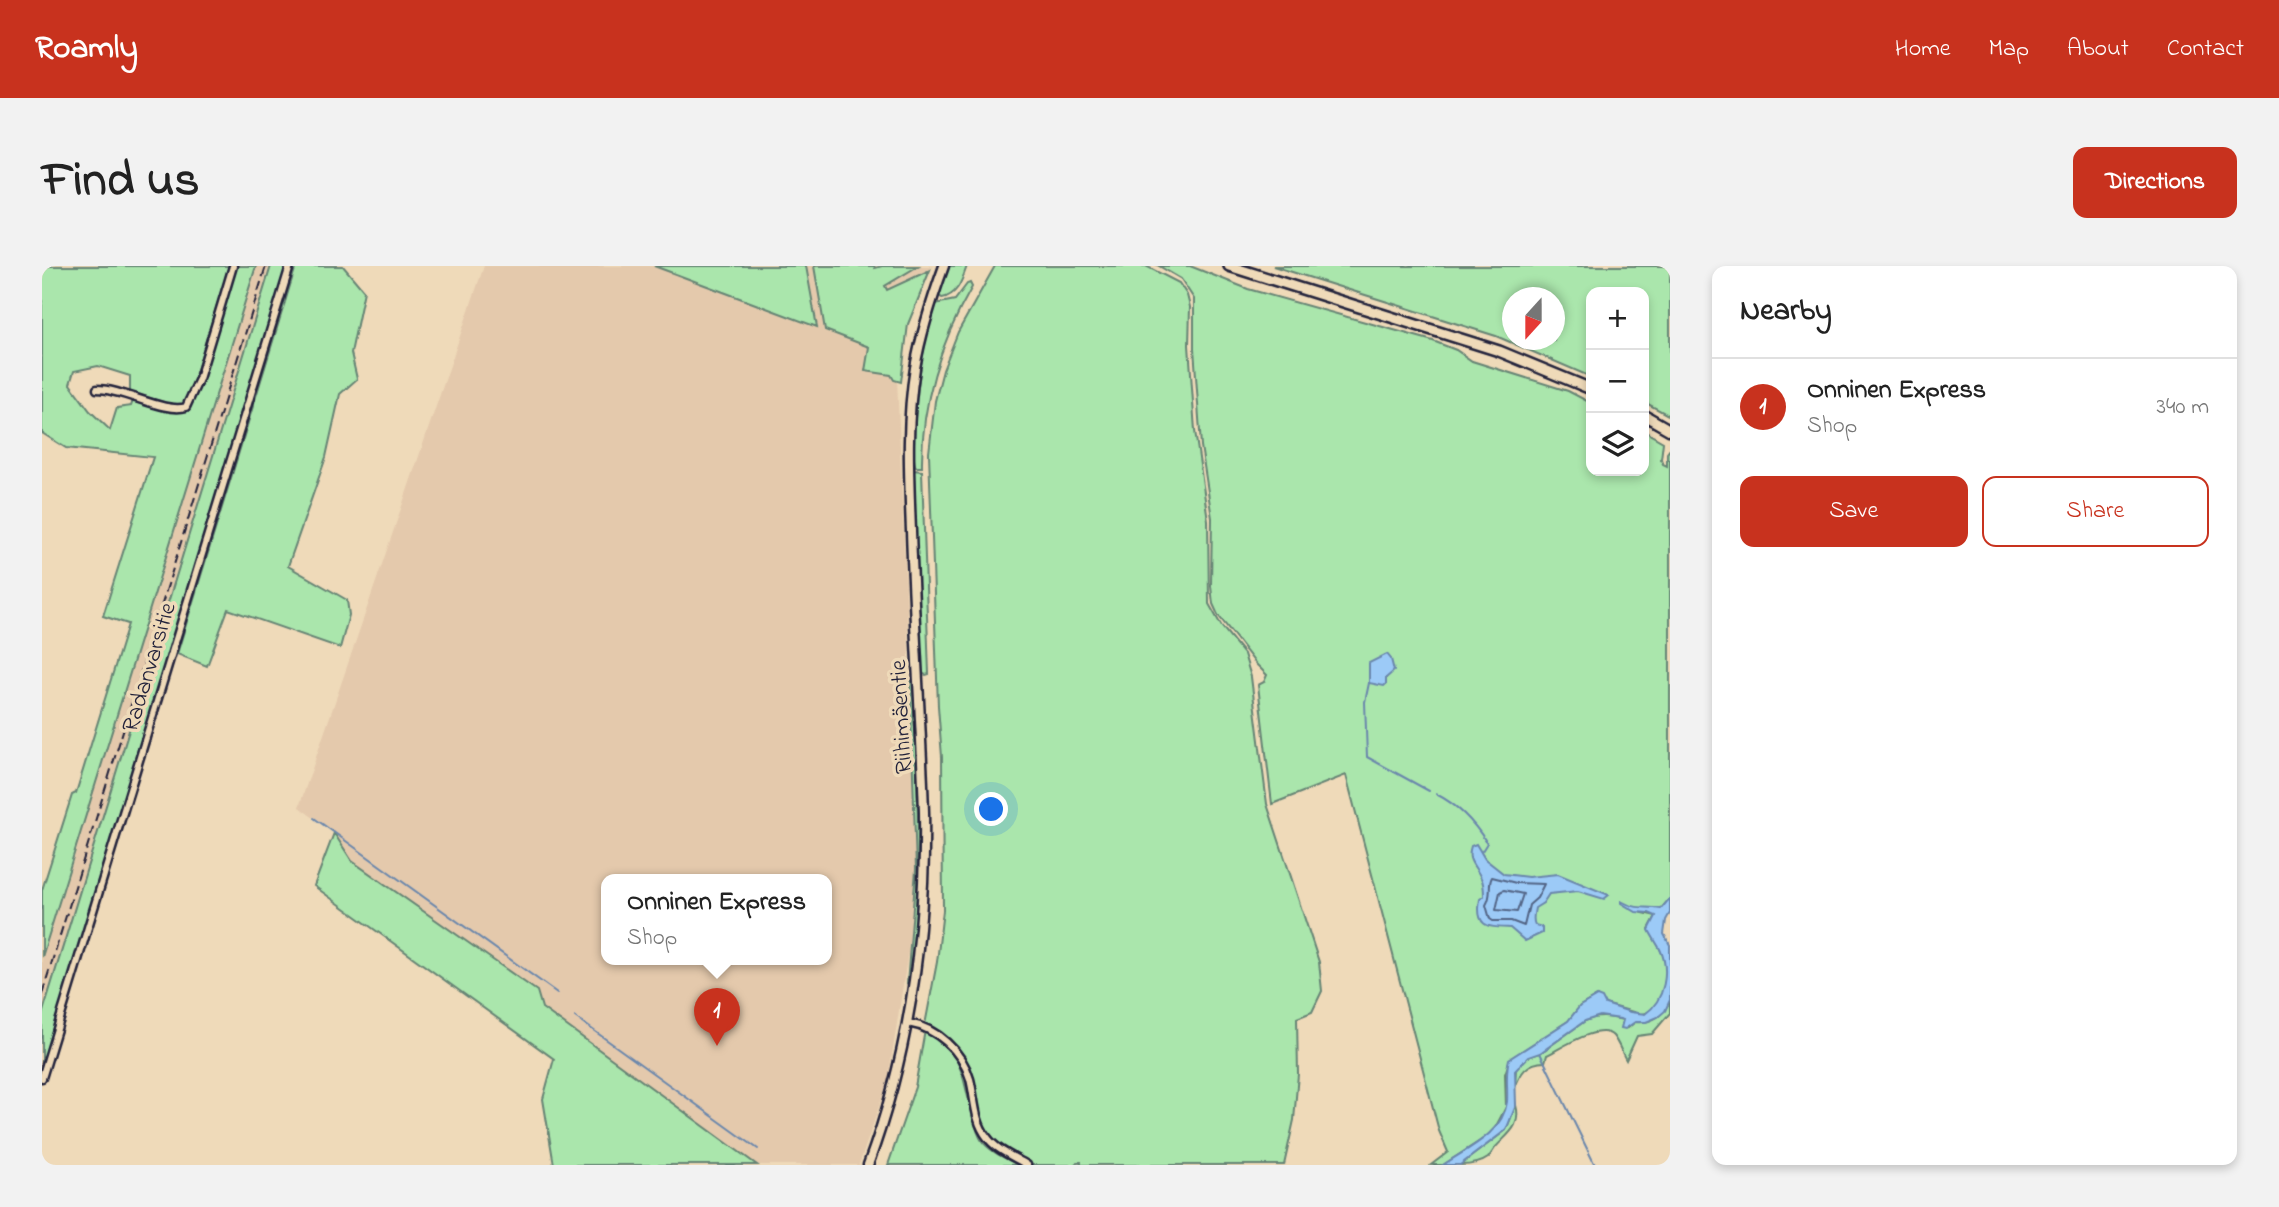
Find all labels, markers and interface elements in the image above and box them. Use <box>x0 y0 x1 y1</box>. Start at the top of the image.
text: Roamly <box>35 25 138 73</box>
text: Home <box>1895 32 1951 67</box>
text: Map <box>1989 32 2029 67</box>
text: About <box>2067 32 2129 67</box>
text: Contact <box>2167 32 2244 67</box>
text: Find us <box>42 146 199 218</box>
button: Directions <box>2073 147 2237 218</box>
north arrow <box>1502 287 1565 350</box>
map controls <box>1586 287 1649 476</box>
button: + <box>1586 287 1649 350</box>
text: Nearby <box>1740 290 1832 334</box>
button: − <box>1586 350 1649 413</box>
text: Onninen Express <box>1807 372 1986 410</box>
text: 1 <box>1759 391 1767 424</box>
text: 340 m <box>2156 391 2209 424</box>
text: Shop <box>1807 410 1857 443</box>
button: layers <box>1586 413 1649 476</box>
button: Save <box>1740 476 1968 547</box>
button: Share <box>1982 476 2209 547</box>
street label: Radanvarsitie <box>114 598 187 737</box>
street label: Riihimäentie <box>882 659 923 775</box>
your location <box>974 792 1008 826</box>
popup <box>601 874 832 965</box>
text: Onninen Express <box>627 884 806 922</box>
text: Shop <box>627 922 677 955</box>
pin: 1 <box>694 988 740 1046</box>

